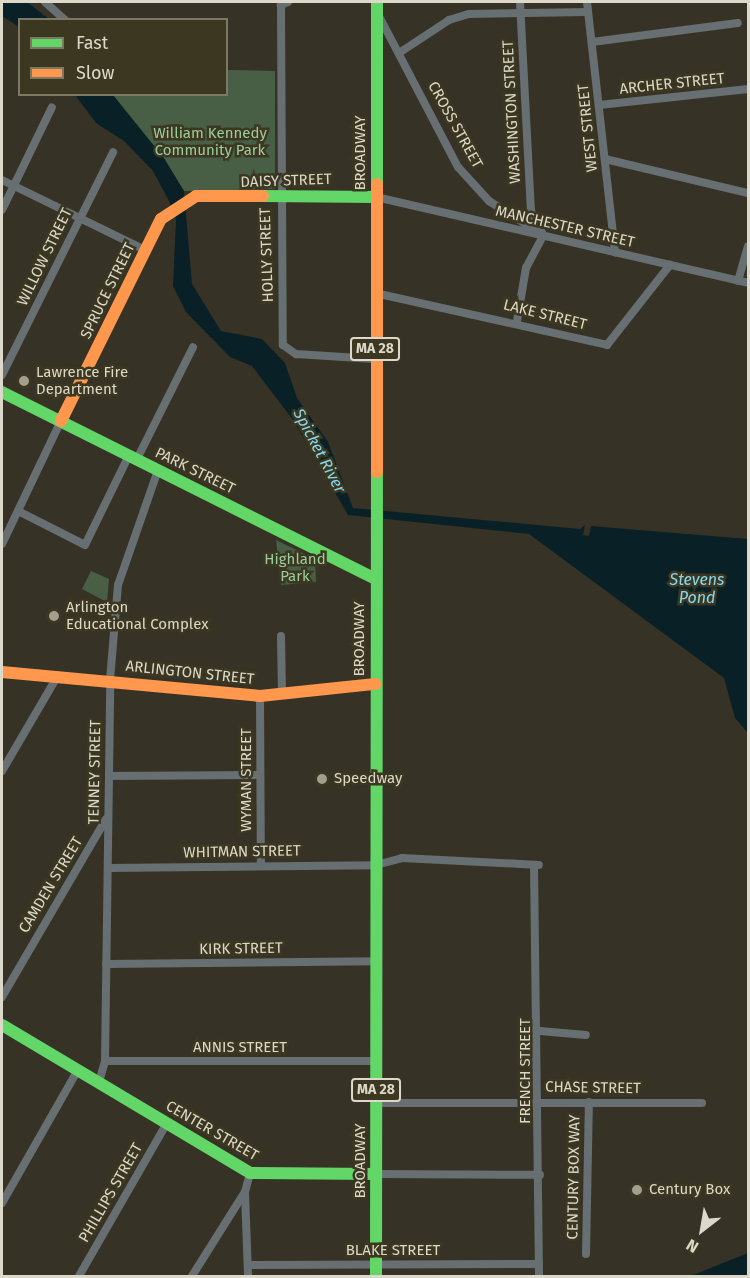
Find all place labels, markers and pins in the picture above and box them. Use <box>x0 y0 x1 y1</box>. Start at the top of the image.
place label: Lawrence Fire Department <box>36 363 128 398</box>
marker: Lawrence Fire Department <box>17 374 31 388</box>
place label: Arlington Educational Complex <box>66 598 208 633</box>
marker: Arlington Educational Complex <box>47 609 61 623</box>
place label: Speedway <box>334 770 402 788</box>
marker: Speedway <box>315 772 329 786</box>
place label: Century Box <box>649 1181 730 1199</box>
marker: Century Box <box>630 1183 644 1197</box>

